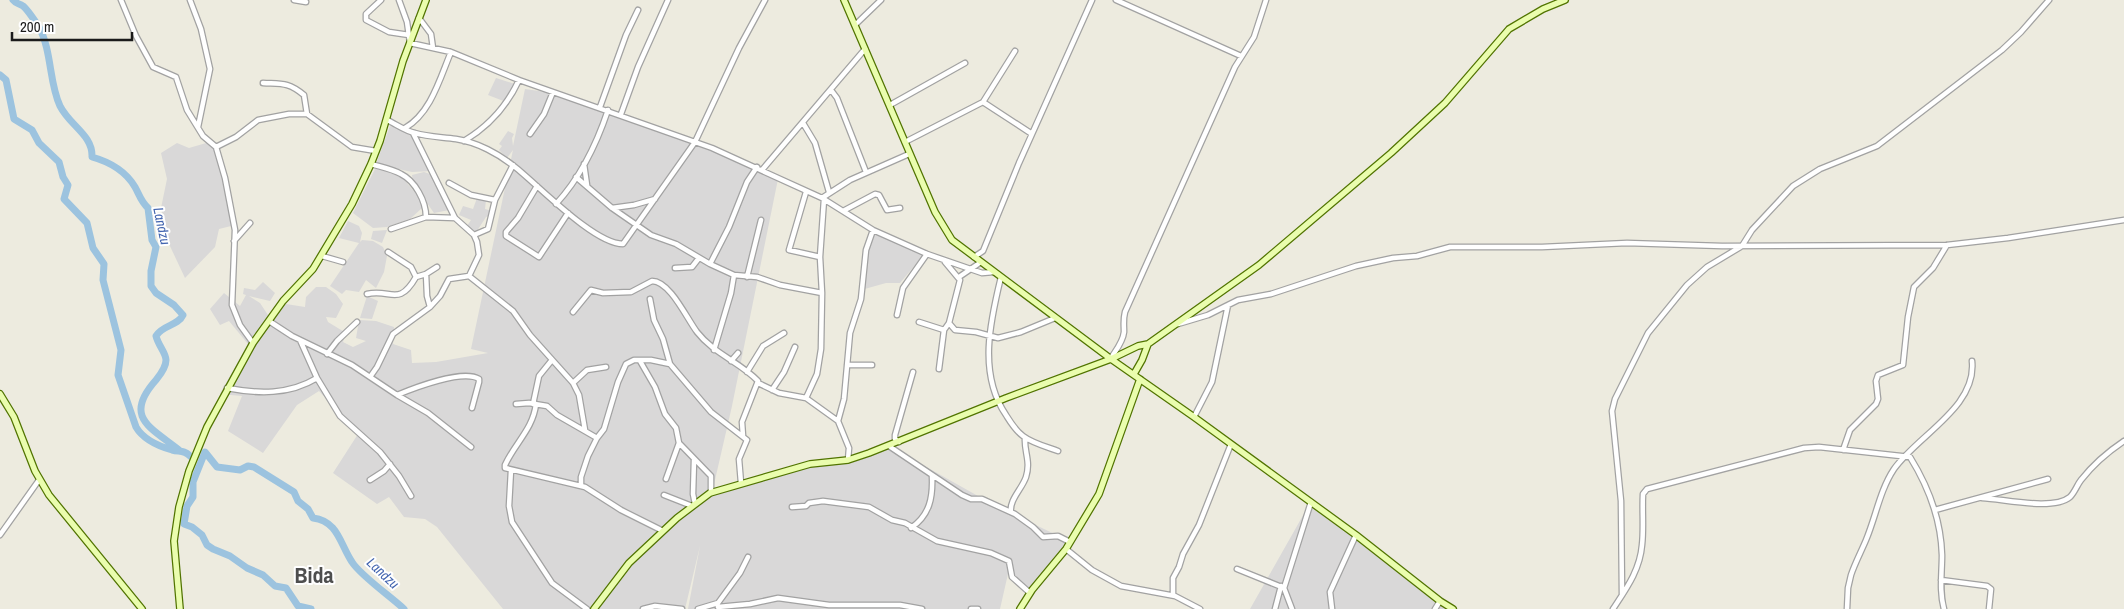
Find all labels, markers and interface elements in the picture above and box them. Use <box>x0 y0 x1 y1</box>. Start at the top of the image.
scale bar <box>12 10 132 42</box>
text: 200 m <box>20 16 54 37</box>
water label: Landzu <box>149 206 175 247</box>
water label: Landzu <box>363 554 403 593</box>
district label: Bida <box>294 560 334 590</box>

